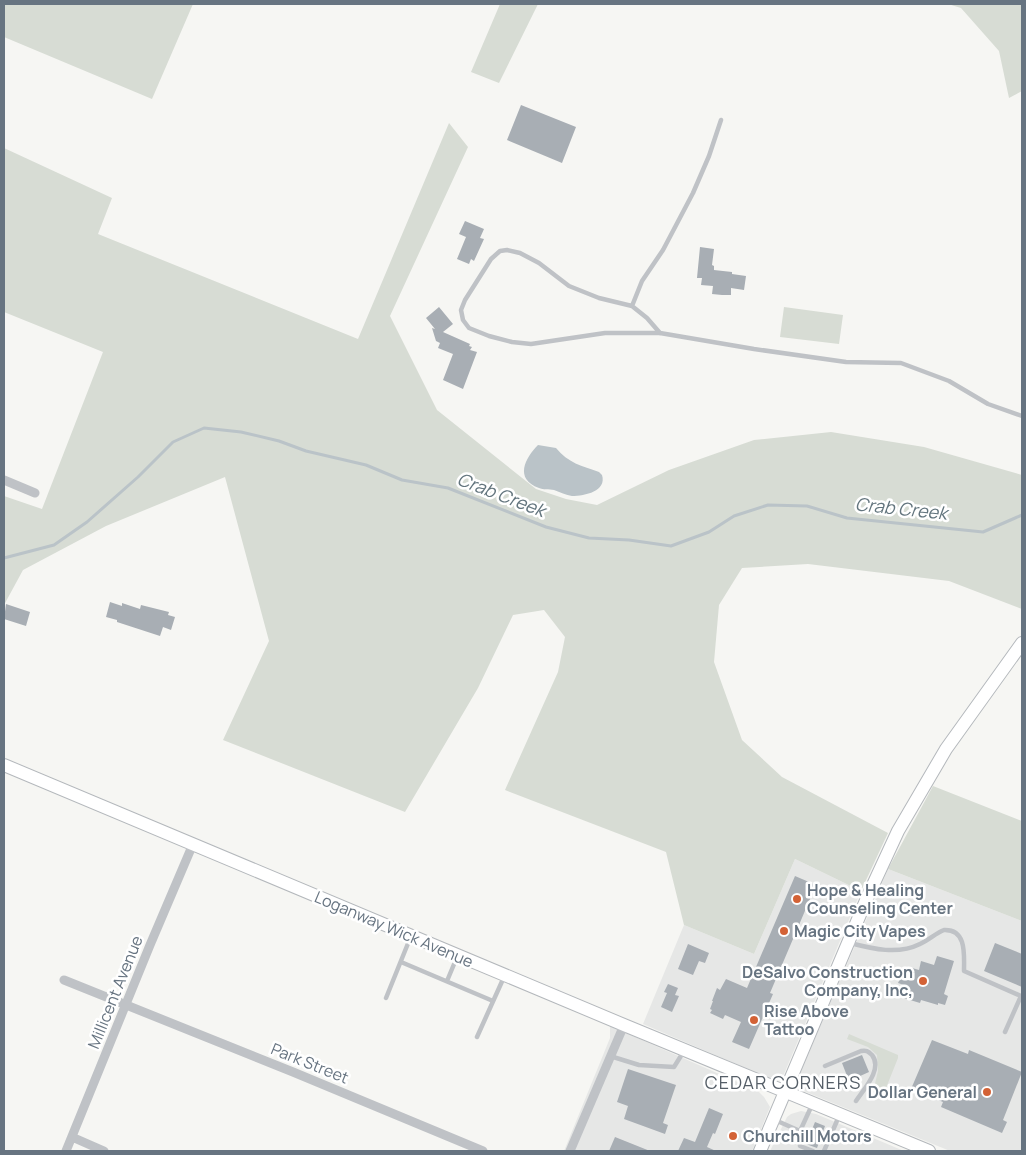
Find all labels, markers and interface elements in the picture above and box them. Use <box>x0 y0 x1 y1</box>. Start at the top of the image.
water label: Crab Creek <box>454 466 552 523</box>
water label: Crab Creek <box>854 491 951 525</box>
place label: Hope & Healing Counseling Center <box>807 879 953 919</box>
street label: Loganway Wick Avenue <box>311 886 477 972</box>
marker: Hope & Healing Counseling Center <box>791 893 803 905</box>
place label: Magic City Vapes <box>794 920 926 942</box>
marker: Magic City Vapes <box>778 925 790 937</box>
street label: Millicent Avenue <box>82 932 148 1052</box>
place label: DeSalvo Construction Company, Inc, <box>742 961 913 1001</box>
marker: DeSalvo Construction Company, Inc, <box>917 975 929 987</box>
place label: Rise Above Tattoo <box>764 1000 849 1040</box>
marker: Rise Above Tattoo <box>748 1014 760 1026</box>
street label: Park Street <box>268 1037 352 1089</box>
district label: CEDAR CORNERS <box>705 1070 861 1094</box>
place label: Dollar General <box>868 1081 977 1103</box>
marker: Dollar General <box>981 1086 993 1098</box>
place label: Churchill Motors <box>743 1125 872 1147</box>
marker: Churchill Motors <box>727 1130 739 1142</box>

